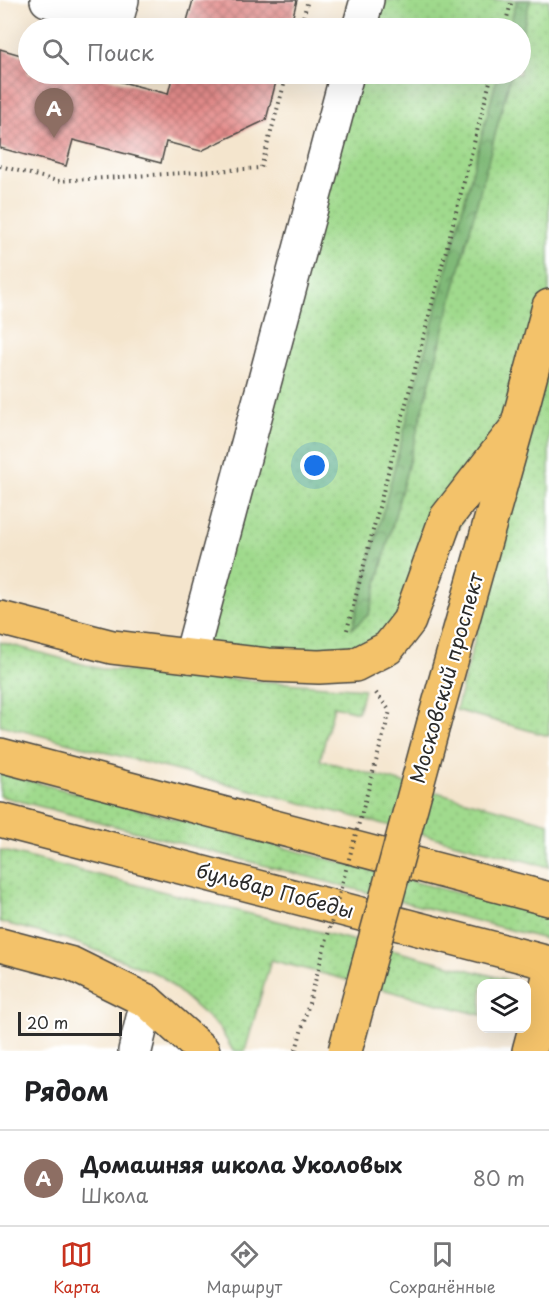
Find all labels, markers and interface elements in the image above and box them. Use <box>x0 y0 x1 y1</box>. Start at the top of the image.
search box <box>18 18 531 84</box>
icon: search <box>39 35 72 68</box>
text: Поиск <box>87 35 154 68</box>
pin: A <box>34 88 74 138</box>
your location <box>300 451 329 480</box>
street label: Московский проспект <box>402 569 491 787</box>
street label: бульвар Победы <box>193 855 357 925</box>
map controls <box>477 979 531 1033</box>
button: layers <box>477 979 531 1033</box>
scale bar <box>18 1009 122 1036</box>
text: 20 m <box>27 1010 68 1034</box>
text: Рядом <box>24 1071 109 1110</box>
text: Домашняя школа Уколовых <box>81 1147 402 1180</box>
text: A <box>36 1163 51 1193</box>
text: 80 m <box>473 1163 525 1193</box>
text: Школа <box>81 1180 148 1210</box>
tab: Карта <box>53 1238 100 1298</box>
tab: Маршрут <box>207 1238 282 1298</box>
tab: Сохранённые <box>389 1238 496 1298</box>

